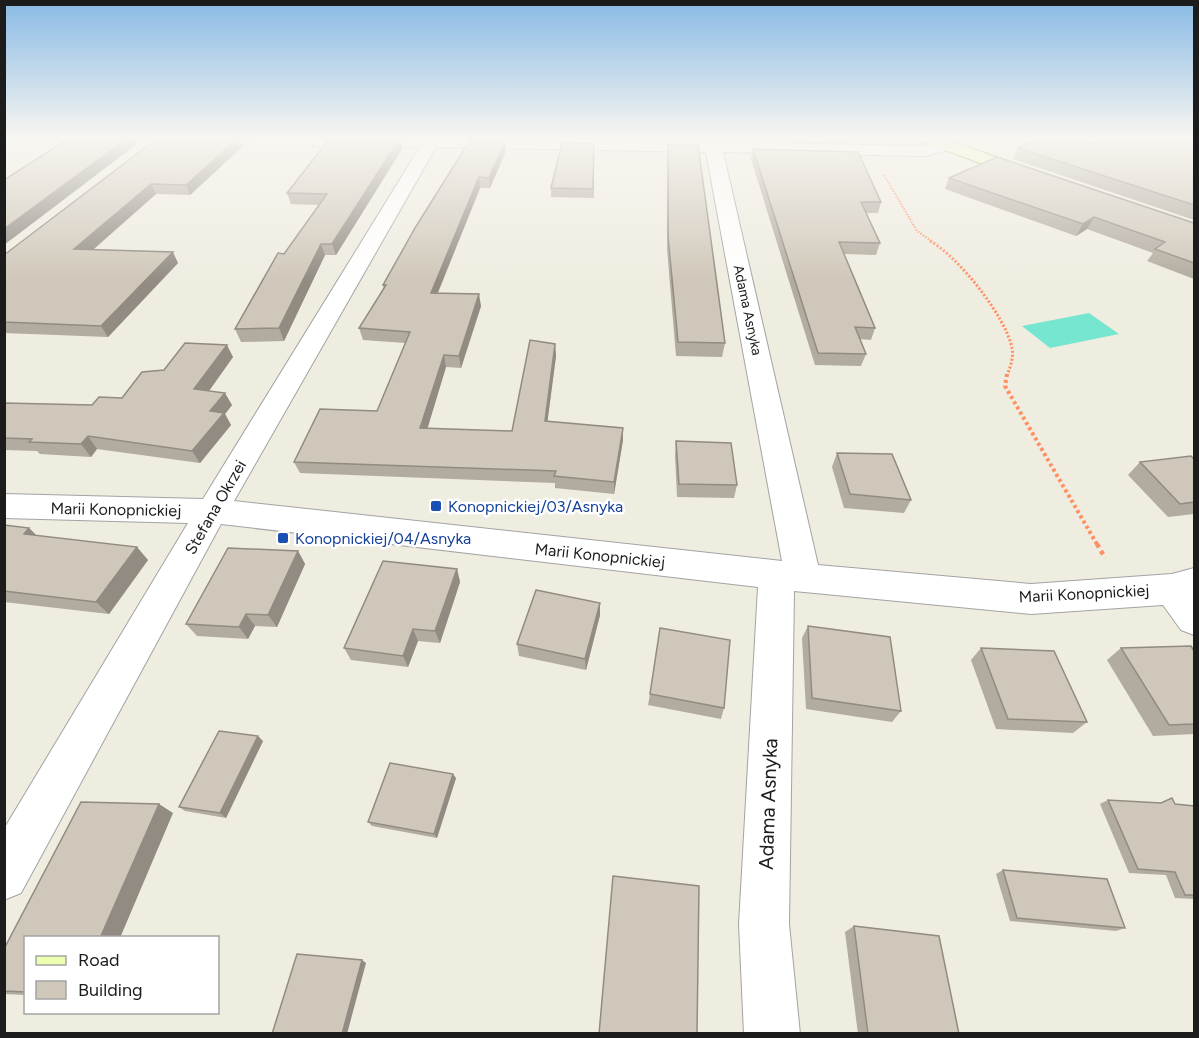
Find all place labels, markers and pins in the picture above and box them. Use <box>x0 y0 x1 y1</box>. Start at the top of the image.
place label: Konopnickiej/03/Asnyka <box>448 497 623 516</box>
marker: Konopnickiej/03/Asnyka <box>429 499 443 513</box>
place label: Konopnickiej/04/Asnyka <box>295 529 471 548</box>
marker: Konopnickiej/04/Asnyka <box>276 531 290 545</box>

